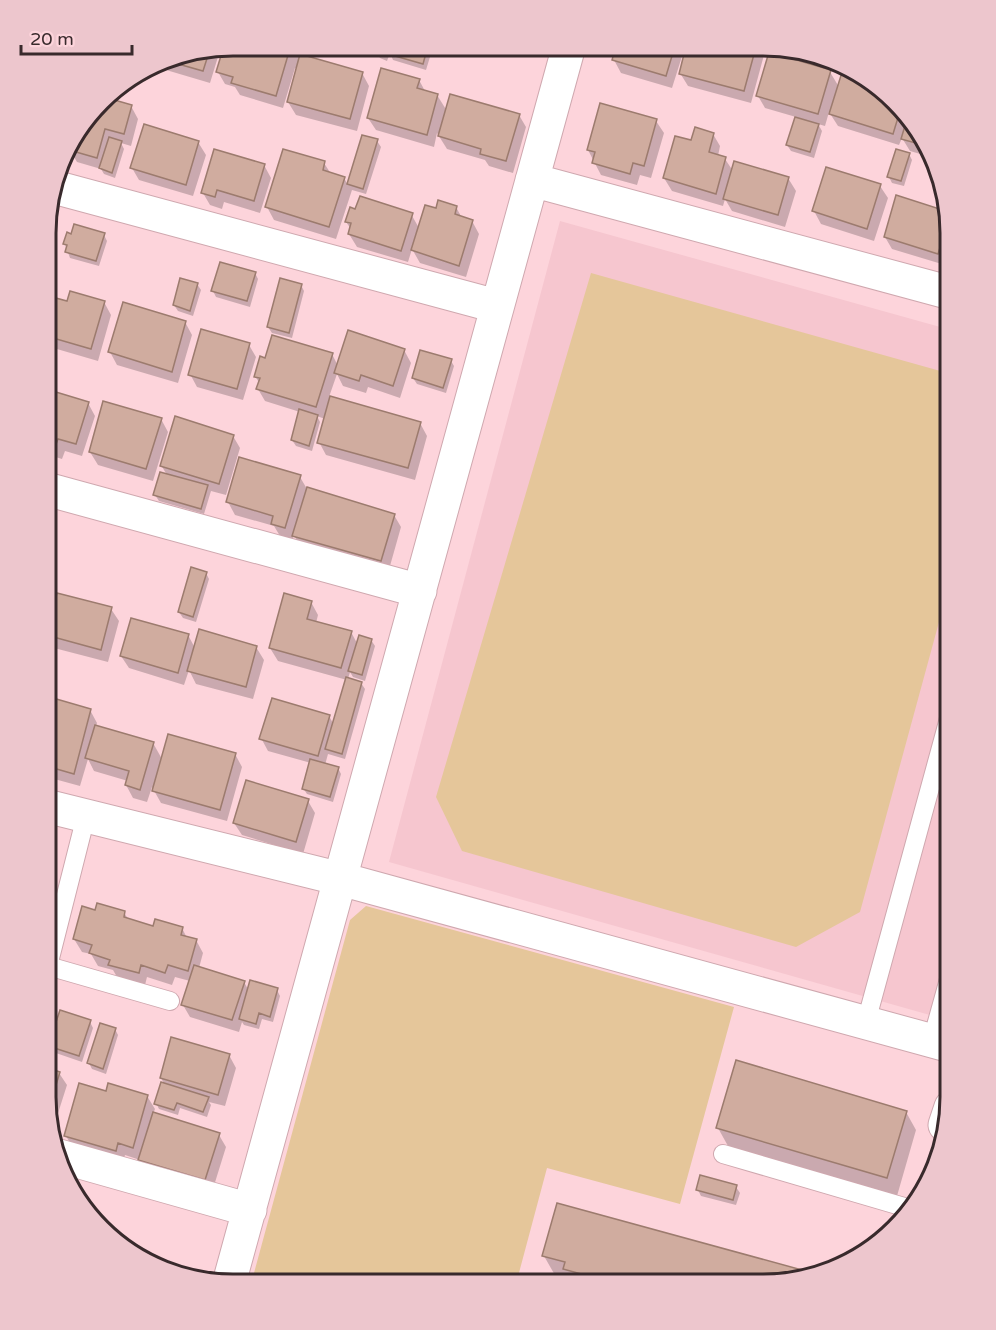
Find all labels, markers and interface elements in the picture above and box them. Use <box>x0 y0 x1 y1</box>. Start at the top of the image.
scale bar <box>21 18 132 56</box>
text: 20 m <box>30 28 74 50</box>

